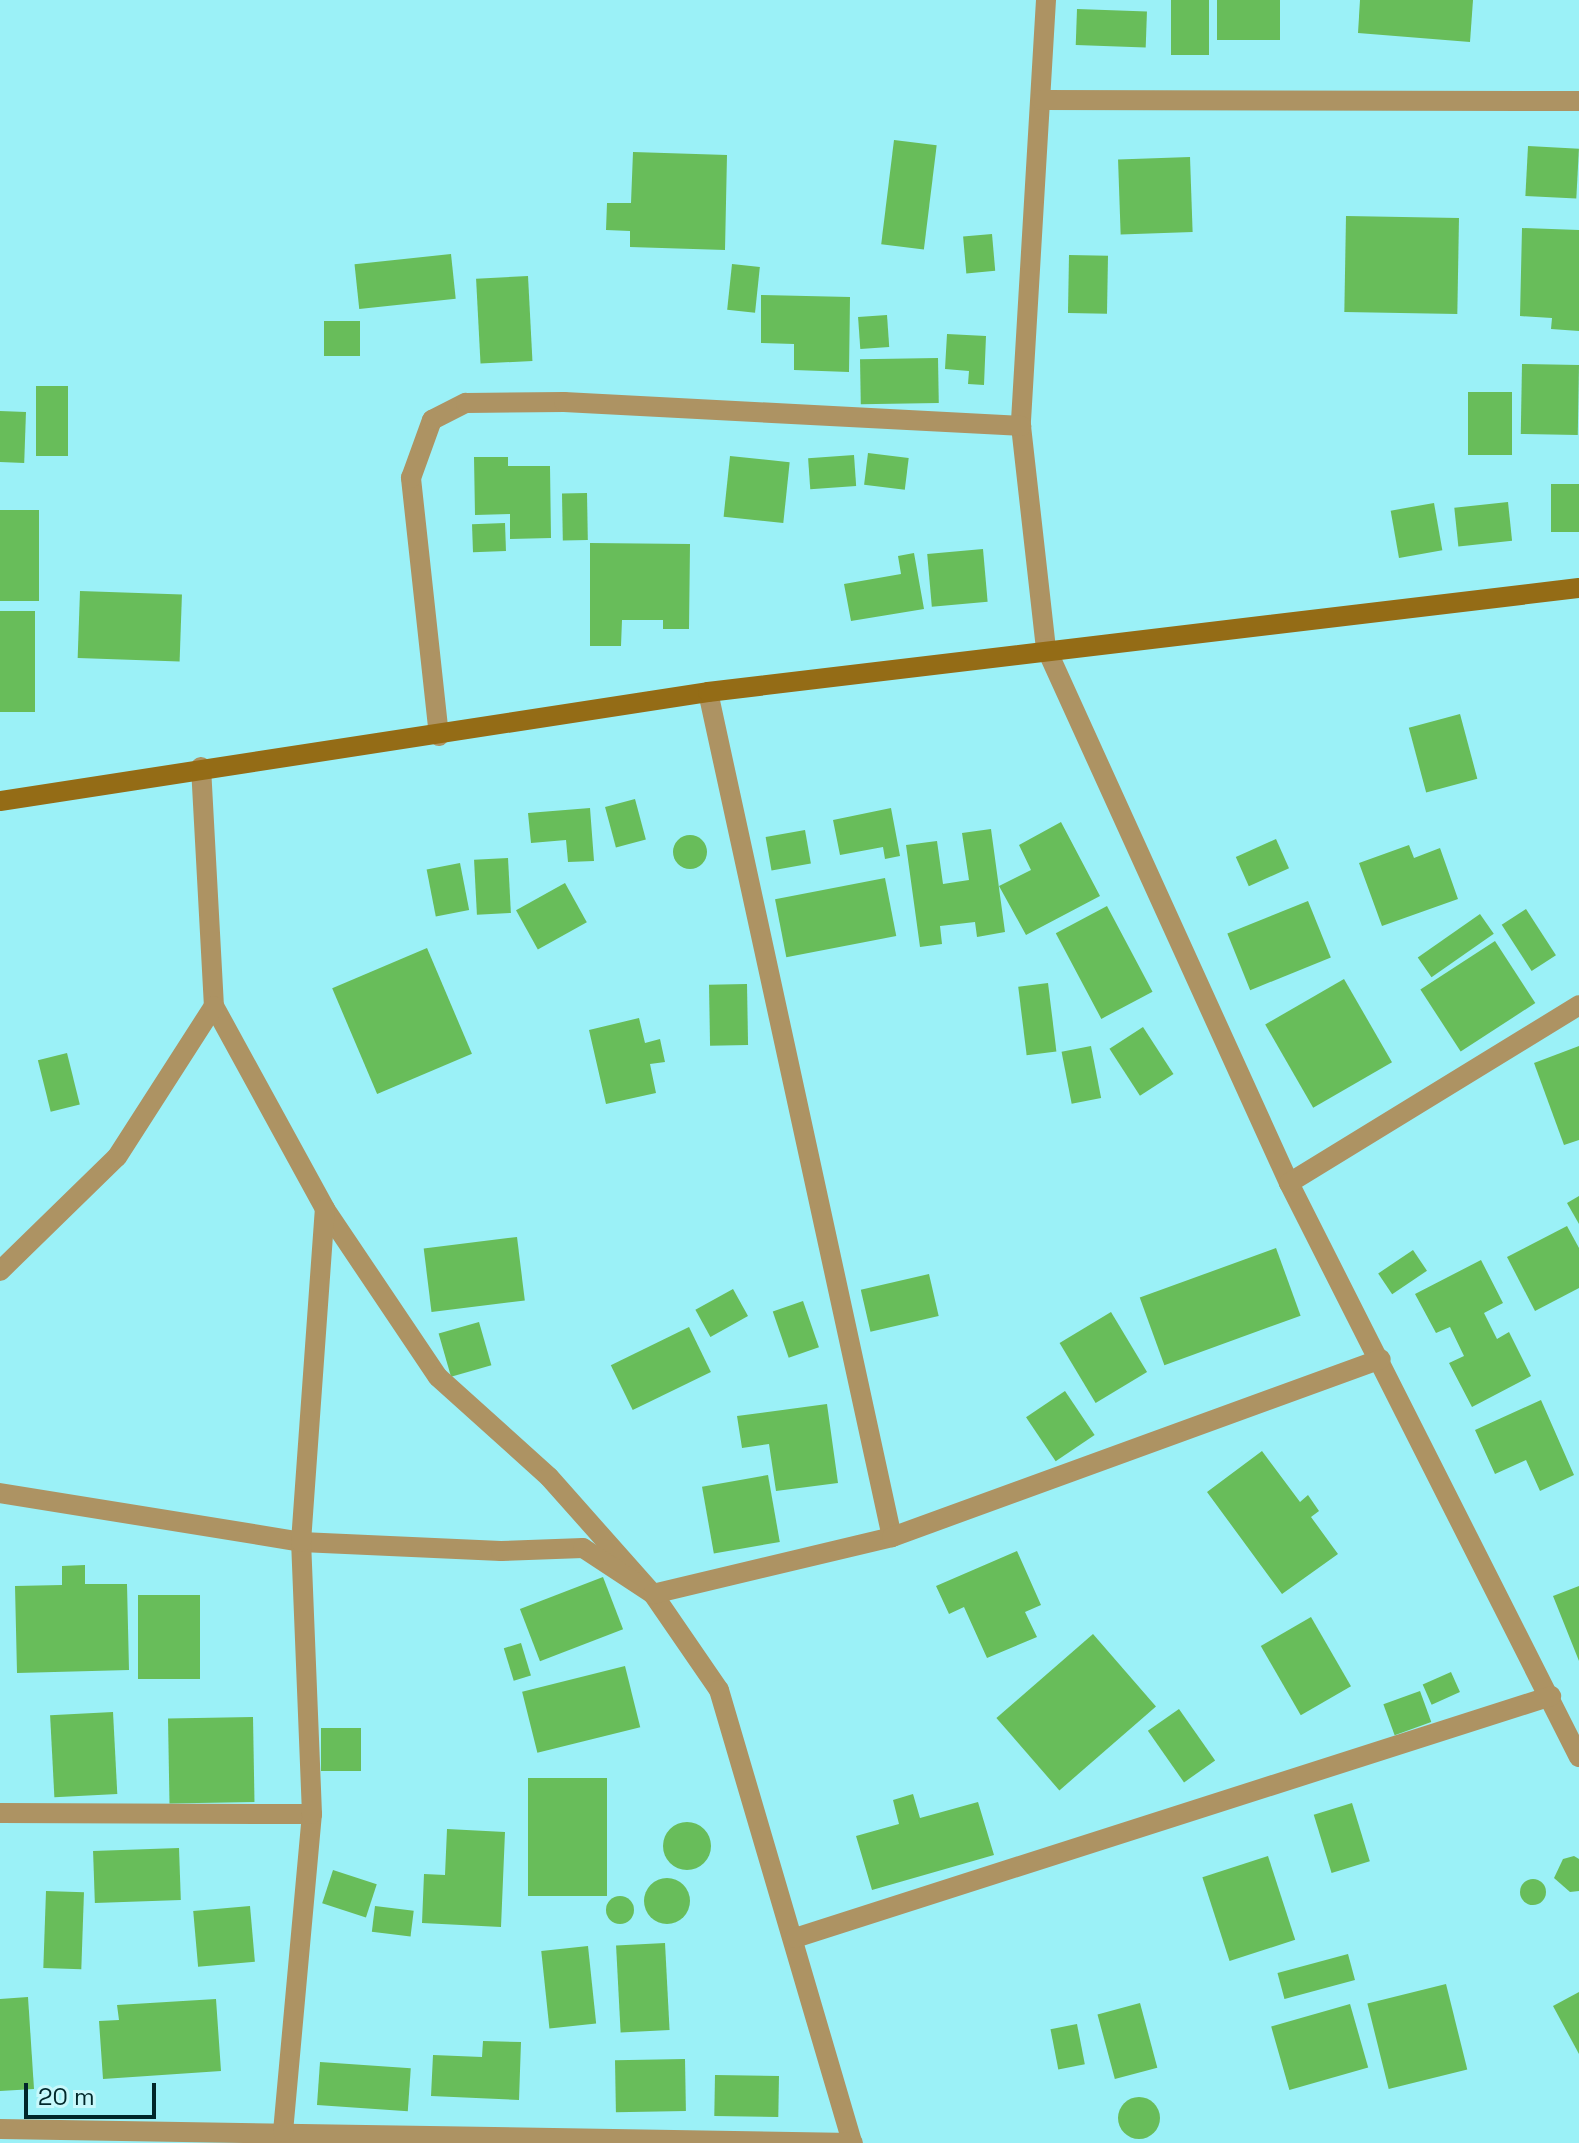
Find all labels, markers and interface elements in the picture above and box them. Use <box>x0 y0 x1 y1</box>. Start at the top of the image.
scale bar <box>28 2067 160 2117</box>
text: 20 m <box>38 2081 95 2112</box>

